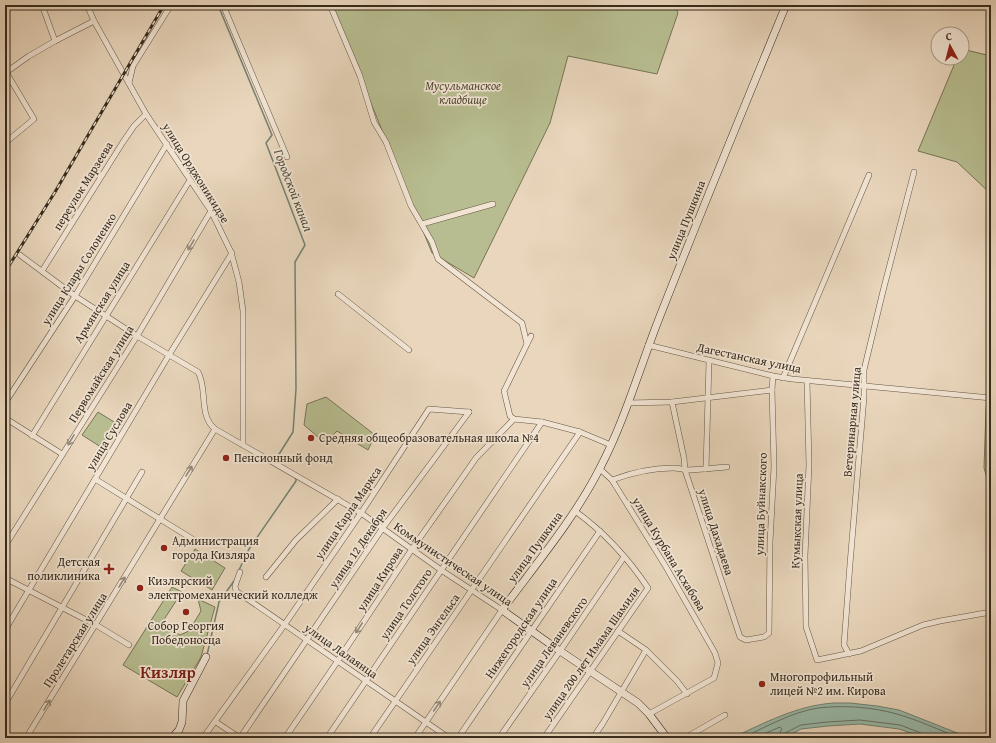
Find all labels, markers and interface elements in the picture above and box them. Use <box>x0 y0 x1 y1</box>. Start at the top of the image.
north arrow <box>930 26 970 66</box>
text: С <box>945 28 953 44</box>
park label: Мусульманское кладбище <box>425 77 501 108</box>
street label: улица Орджоникидзе <box>158 119 234 226</box>
street label: переулок Марзеева <box>48 138 117 233</box>
water label: Городской канал <box>269 145 318 235</box>
street label: улица Пушкина <box>662 177 709 263</box>
street label: улица Клары Солоненко <box>37 209 120 329</box>
one-way arrow <box>187 239 195 250</box>
street label: Армянская улица <box>70 257 134 346</box>
street label: Первомайская улица <box>64 322 138 426</box>
street label: Дагестанская улица <box>694 338 803 377</box>
street label: Ветеринарная улица <box>838 366 865 478</box>
street label: улица Суслова <box>81 398 136 474</box>
place label: Средняя общеобразовательная школа №4 <box>319 429 539 446</box>
marker: Средняя общеобразовательная школа №4 <box>306 433 316 443</box>
one-way arrow <box>67 434 75 445</box>
place label: Пенсионный фонд <box>234 449 333 466</box>
street label: улица Буйнакского <box>750 452 771 557</box>
marker: Пенсионный фонд <box>221 453 231 463</box>
street label: улица Карла Маркса <box>310 463 385 563</box>
one-way arrow <box>186 465 194 477</box>
street label: Кумыкская улица <box>786 473 807 569</box>
street label: улица Дахадаева <box>694 486 739 577</box>
street label: улица Курбана Асхабова <box>628 493 710 614</box>
street label: улица 12 Декабря <box>324 504 391 592</box>
street label: улица Пушкина <box>502 507 566 587</box>
street label: Коммунистическая улица <box>391 518 516 610</box>
place label: Администрация города Кизляра <box>172 532 259 563</box>
marker: Администрация города Кизляра <box>159 543 169 553</box>
street label: улица Кирова <box>352 543 407 615</box>
place label: Детская поликлиника <box>27 553 100 584</box>
marker: Детская поликлиника <box>103 563 115 575</box>
street label: улица Толстого <box>375 565 436 644</box>
place label: Кизлярский электромеханический колледж <box>148 572 318 603</box>
street label: Нижегородская улица <box>480 574 561 681</box>
one-way arrow <box>118 577 126 588</box>
marker: Кизлярский электромеханический колледж <box>135 583 145 593</box>
street label: улица 200 лет Имама Шамиля <box>537 583 643 724</box>
street label: Пролетарская улица <box>38 589 111 690</box>
street label: улица Энгельса <box>401 590 463 668</box>
street label: улица Леваневского <box>515 593 591 691</box>
marker: Собор Георгия Победоносца <box>181 607 191 617</box>
place label: Собор Георгия Победоносца <box>148 617 224 648</box>
street label: улица Лалаянца <box>300 618 382 682</box>
one-way arrow <box>355 622 363 634</box>
district label: Кизляр <box>140 660 196 684</box>
place label: Многопрофильный лицей №2 им. Кирова <box>770 668 886 699</box>
marker: Многопрофильный лицей №2 им. Кирова <box>757 679 767 689</box>
one-way arrow <box>43 699 51 711</box>
one-way arrow <box>433 701 441 712</box>

